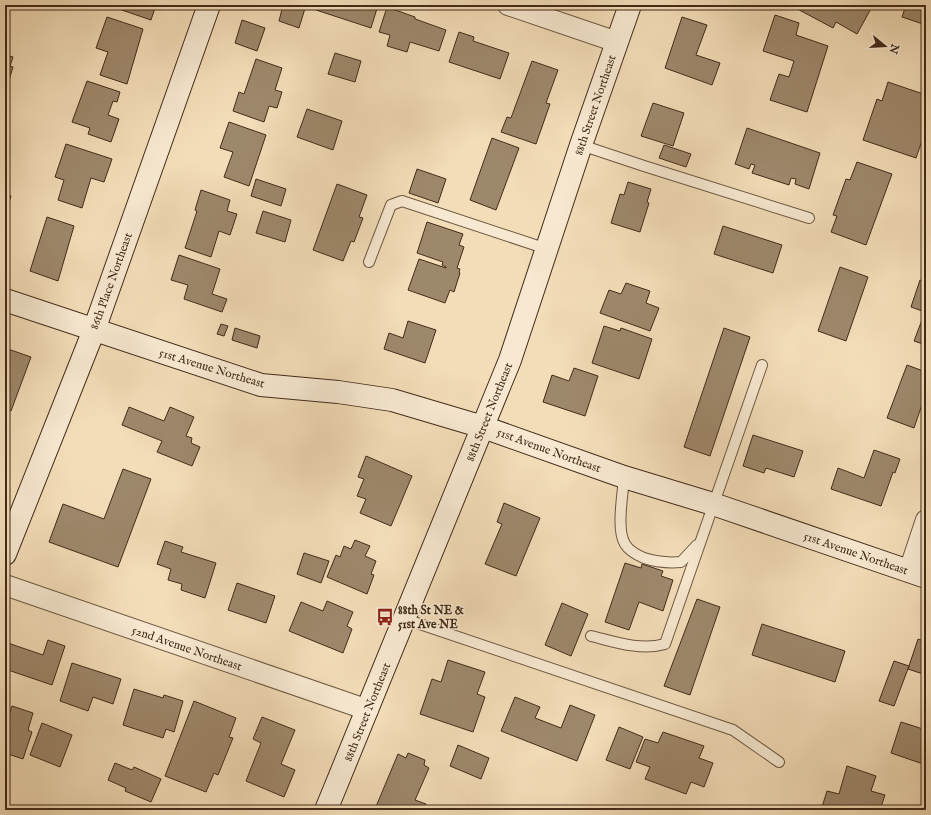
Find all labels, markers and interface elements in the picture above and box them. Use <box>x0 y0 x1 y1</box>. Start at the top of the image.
north arrow <box>865 26 905 66</box>
text: N <box>885 41 902 56</box>
street label: 88th Street Northeast <box>571 53 620 157</box>
street label: 86th Place Northeast <box>87 231 136 332</box>
street label: 51st Avenue Northeast <box>157 345 266 392</box>
street label: 88th Street Northeast <box>463 361 516 464</box>
street label: 51st Avenue Northeast <box>495 425 603 476</box>
street label: 51st Avenue Northeast <box>802 529 910 578</box>
place label: 88th St NE & 51st Ave NE <box>398 603 464 632</box>
bus stop icon: 88th St NE & 51st Ave NE <box>375 607 395 627</box>
street label: 52nd Avenue Northeast <box>130 623 244 674</box>
street label: 88th Street Northeast <box>341 661 394 764</box>

